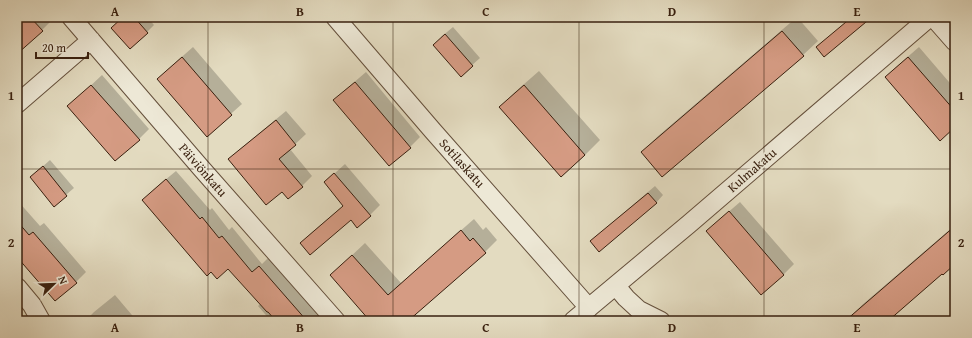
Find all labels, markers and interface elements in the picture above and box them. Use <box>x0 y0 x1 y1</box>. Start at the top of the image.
text: A <box>111 2 120 21</box>
text: B <box>296 2 304 21</box>
text: C <box>482 2 490 21</box>
text: D <box>668 2 676 21</box>
text: E <box>854 2 861 21</box>
scale bar <box>36 34 88 60</box>
text: 20 m <box>42 39 66 56</box>
text: 1 <box>8 86 14 105</box>
text: 1 <box>958 86 964 105</box>
street label: Sotilaskatu <box>435 134 489 192</box>
street label: Päiviönkatu <box>174 139 232 201</box>
street label: Kulmakatu <box>723 143 781 197</box>
text: 2 <box>8 233 15 252</box>
text: 2 <box>958 233 965 252</box>
north arrow <box>34 264 74 304</box>
text: N <box>54 274 72 287</box>
text: A <box>111 318 120 337</box>
text: B <box>296 318 304 337</box>
text: C <box>482 318 490 337</box>
text: D <box>668 318 676 337</box>
text: E <box>854 318 861 337</box>

